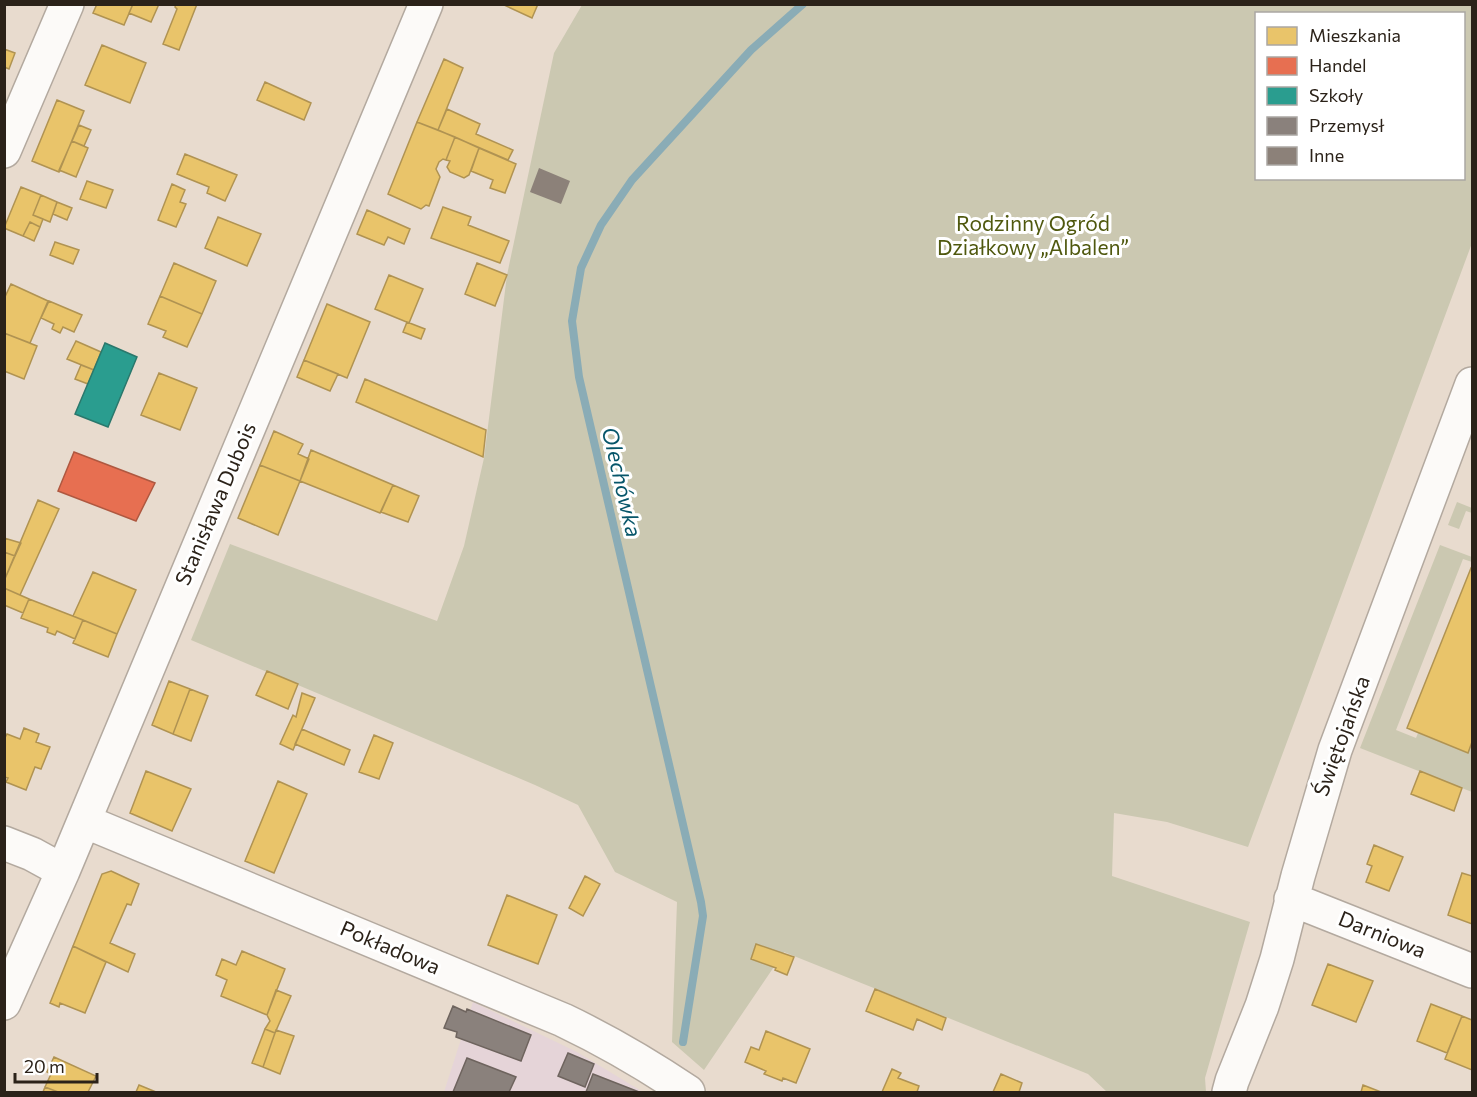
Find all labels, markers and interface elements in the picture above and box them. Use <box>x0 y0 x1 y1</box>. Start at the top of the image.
legend <box>1255 12 1465 180</box>
text: Mieszkania <box>1309 24 1401 46</box>
text: Handel <box>1309 54 1367 76</box>
text: Szkoły <box>1309 84 1363 106</box>
text: Przemysł <box>1309 114 1385 136</box>
text: Inne <box>1309 144 1344 166</box>
park label: Rodzinny Ogród Działkowy „Albalen” <box>937 210 1129 259</box>
street label: Stanisława Dubois <box>169 418 260 589</box>
water label: Olechówka <box>597 424 648 540</box>
street label: Świętojańska <box>1307 672 1374 799</box>
street label: Darniowa <box>1335 905 1430 962</box>
street label: Pokładowa <box>337 914 444 979</box>
scale bar <box>15 1046 98 1084</box>
text: 20 m <box>24 1055 65 1077</box>

